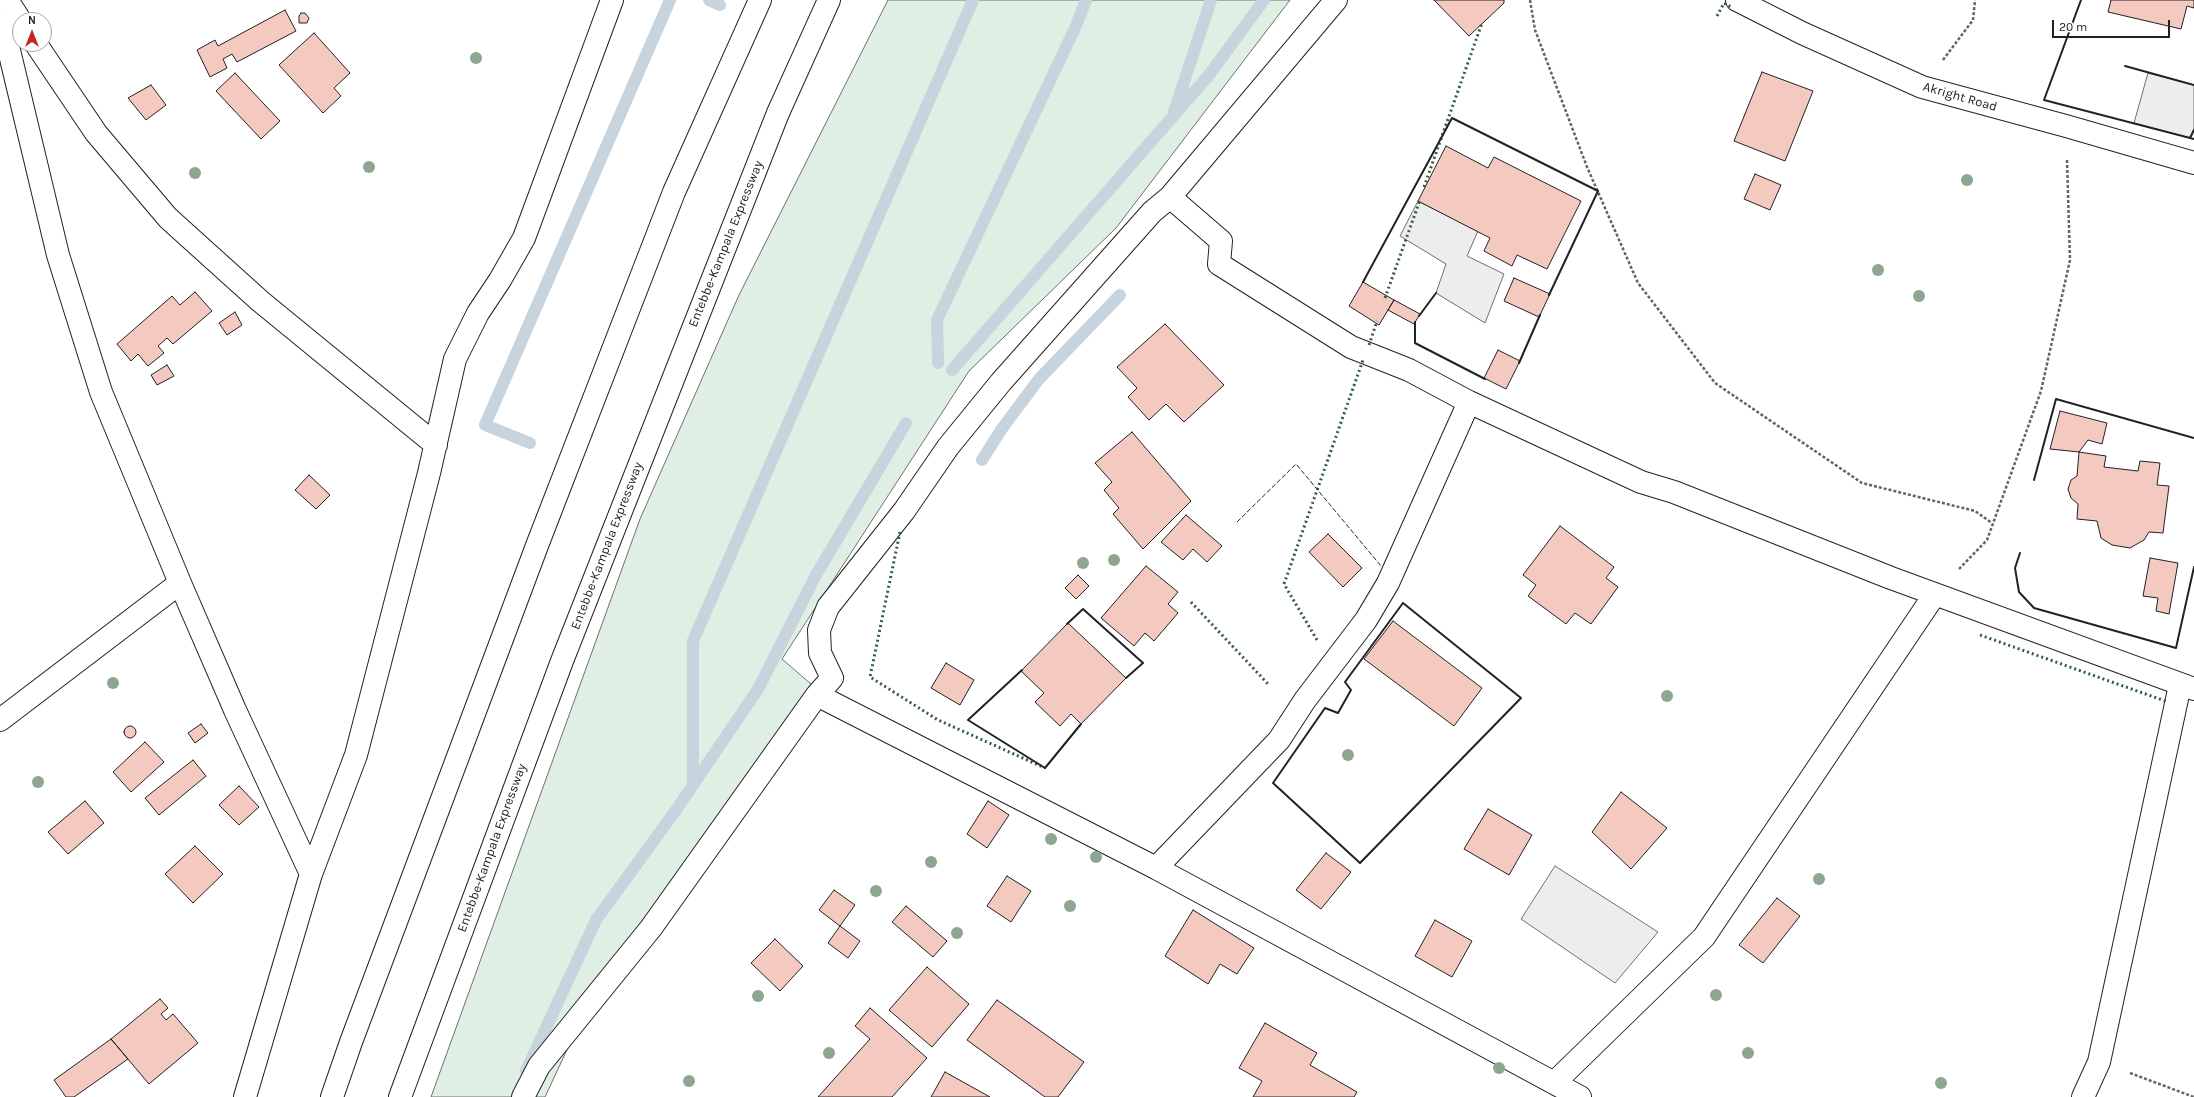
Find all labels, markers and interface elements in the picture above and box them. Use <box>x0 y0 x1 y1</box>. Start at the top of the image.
north arrow <box>12 12 52 52</box>
scale bar <box>2054 12 2172 38</box>
text: N <box>28 14 36 27</box>
text: 20 m <box>2059 20 2087 34</box>
street label: Akright Road <box>1921 79 1999 115</box>
street label: Entebbe-Kampala Expressway <box>685 158 767 330</box>
street label: Entebbe-Kampala Expressway <box>568 460 646 632</box>
street label: Entebbe-Kampala Expressway <box>454 762 530 934</box>

